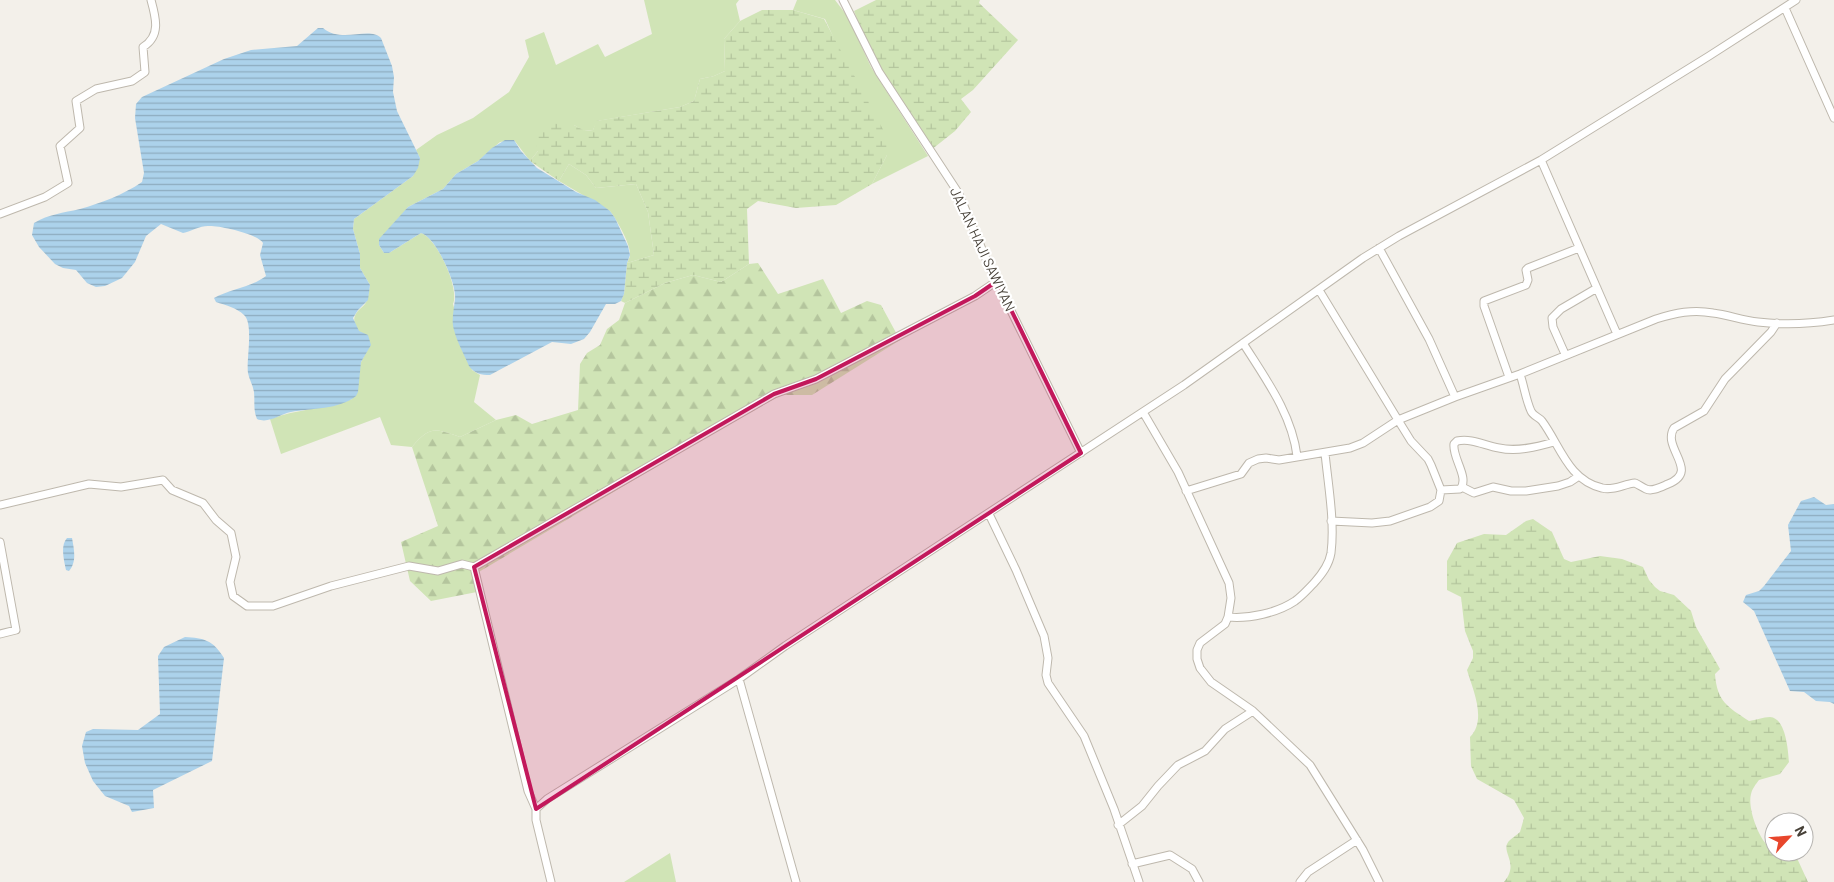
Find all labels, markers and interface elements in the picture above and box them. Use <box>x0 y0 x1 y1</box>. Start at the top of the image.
street label: JALAN HAJI SAWIYAN <box>947 184 1019 314</box>
north arrow <box>1764 812 1814 862</box>
text: N <box>1791 823 1811 839</box>

